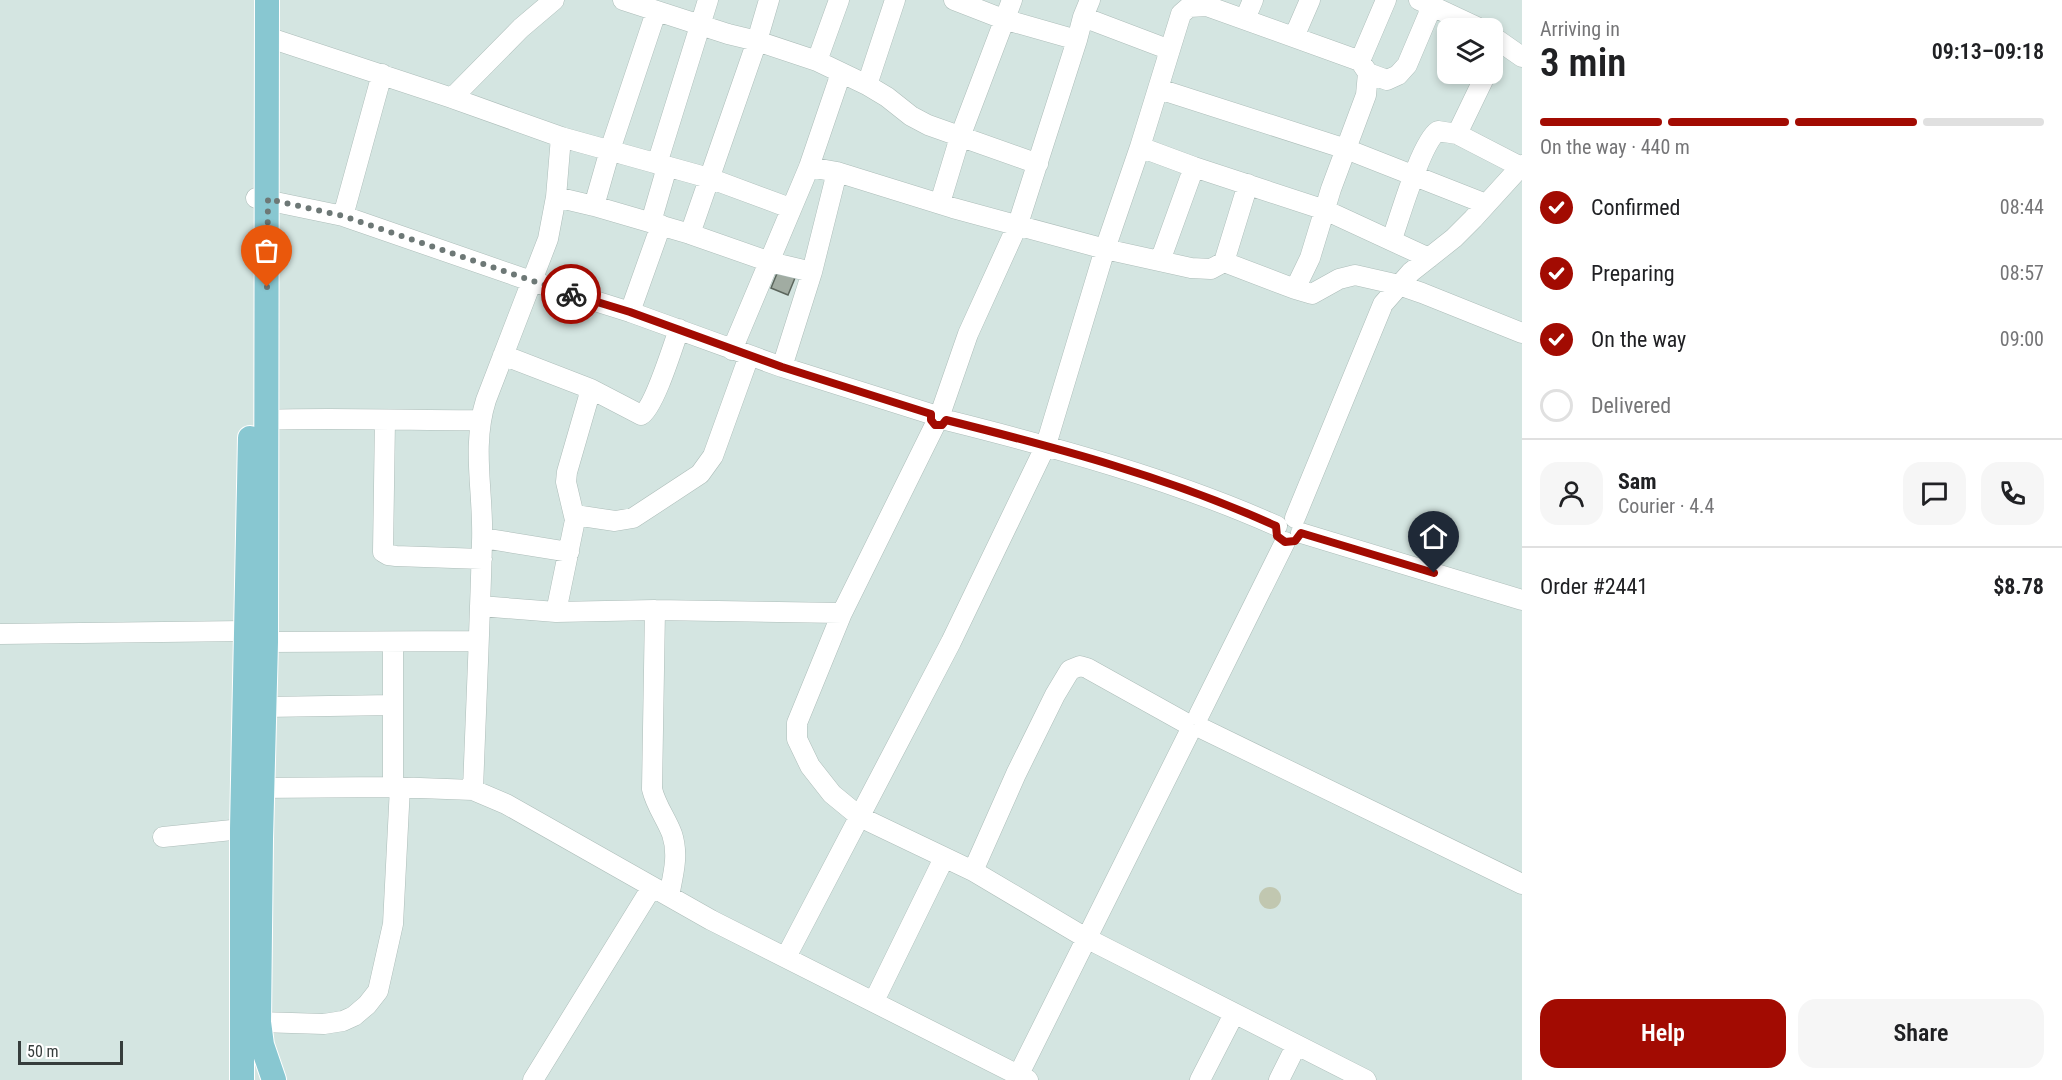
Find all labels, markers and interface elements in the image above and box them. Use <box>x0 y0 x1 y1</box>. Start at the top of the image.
text: Arriving in <box>1540 17 1620 41</box>
map controls <box>1437 18 1503 84</box>
button: layers <box>1437 18 1503 84</box>
text: 09:13–09:18 <box>1932 39 2044 64</box>
text: 3 min <box>1540 40 1626 86</box>
text: On the way · 440 m <box>1540 135 1690 159</box>
icon: check <box>1540 191 1573 224</box>
text: Confirmed <box>1591 195 1680 220</box>
text: 08:44 <box>2000 195 2044 219</box>
pin <box>241 225 292 287</box>
icon: bag <box>250 234 283 267</box>
icon: check <box>1540 257 1573 290</box>
text: Preparing <box>1591 261 1675 286</box>
text: 08:57 <box>2000 261 2044 285</box>
courier <box>541 264 601 324</box>
icon: bike <box>555 278 588 311</box>
icon: check <box>1540 323 1573 356</box>
text: On the way <box>1591 327 1686 352</box>
text: 09:00 <box>2000 327 2044 351</box>
text: Delivered <box>1591 393 1671 418</box>
button: person <box>1540 462 1603 525</box>
button: chat <box>1903 462 1966 525</box>
button: phone <box>1981 462 2044 525</box>
text: Sam <box>1618 469 1657 494</box>
text: Courier · 4.4 <box>1618 494 1714 518</box>
pin <box>1408 511 1459 573</box>
icon: home <box>1417 520 1450 553</box>
text: Order #2441 <box>1540 574 1648 599</box>
text: $8.78 <box>1993 574 2044 599</box>
button: Help <box>1540 999 1786 1068</box>
button: Share <box>1798 999 2044 1068</box>
scale bar <box>18 1038 123 1066</box>
text: 50 m <box>27 1042 59 1061</box>

